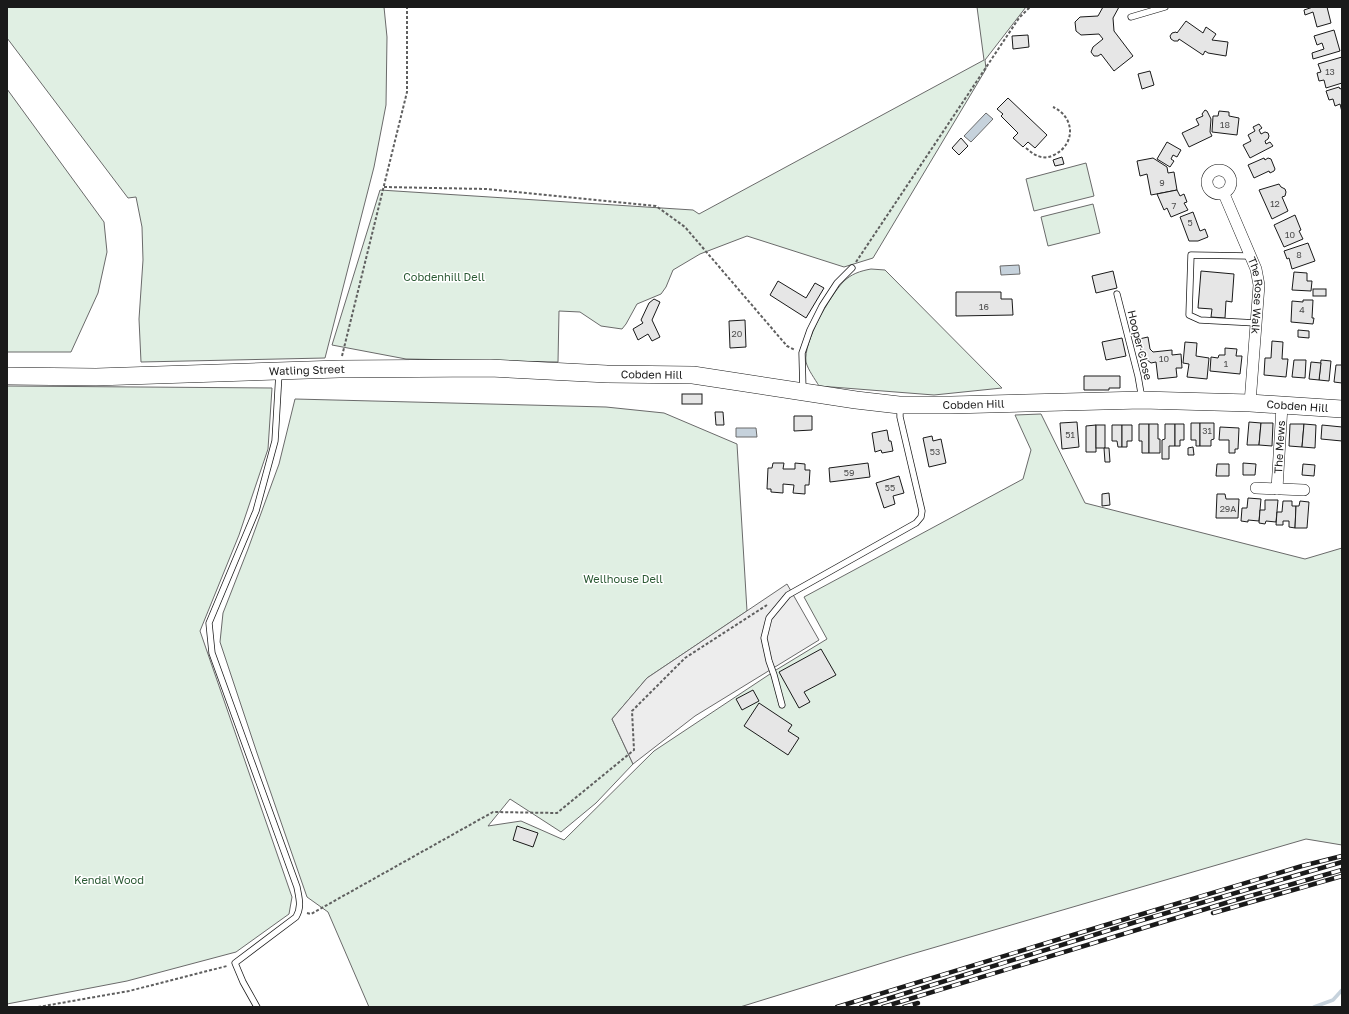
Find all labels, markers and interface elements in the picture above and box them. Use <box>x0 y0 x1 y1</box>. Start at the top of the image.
house number: 13 <box>1325 66 1335 77</box>
house number: 18 <box>1220 119 1230 130</box>
house number: 9 <box>1159 177 1165 188</box>
house number: 12 <box>1270 198 1280 209</box>
house number: 7 <box>1172 200 1177 211</box>
house number: 5 <box>1187 217 1193 228</box>
house number: 10 <box>1285 229 1295 240</box>
house number: 8 <box>1296 249 1302 260</box>
street label: The Rose Walk <box>1246 255 1266 334</box>
park label: Cobdenhill Dell <box>403 270 485 283</box>
house number: 16 <box>979 301 989 312</box>
house number: 4 <box>1299 304 1305 315</box>
street label: Hooper Close <box>1126 309 1155 381</box>
house number: 20 <box>732 328 743 339</box>
house number: 10 <box>1159 353 1169 364</box>
house number: 1 <box>1224 358 1229 369</box>
street label: Watling Street <box>269 362 345 377</box>
street label: Cobden Hill <box>621 367 683 381</box>
street label: Cobden Hill <box>943 397 1005 411</box>
street label: Cobden Hill <box>1266 397 1329 414</box>
street label: The Mews <box>1271 420 1287 474</box>
house number: 31 <box>1202 425 1212 436</box>
house number: 51 <box>1065 429 1075 440</box>
house number: 53 <box>930 446 940 457</box>
house number: 59 <box>844 467 854 478</box>
house number: 55 <box>885 482 895 493</box>
house number: 29A <box>1220 503 1236 514</box>
park label: Wellhouse Dell <box>583 572 663 585</box>
park label: Kendal Wood <box>74 873 144 886</box>

